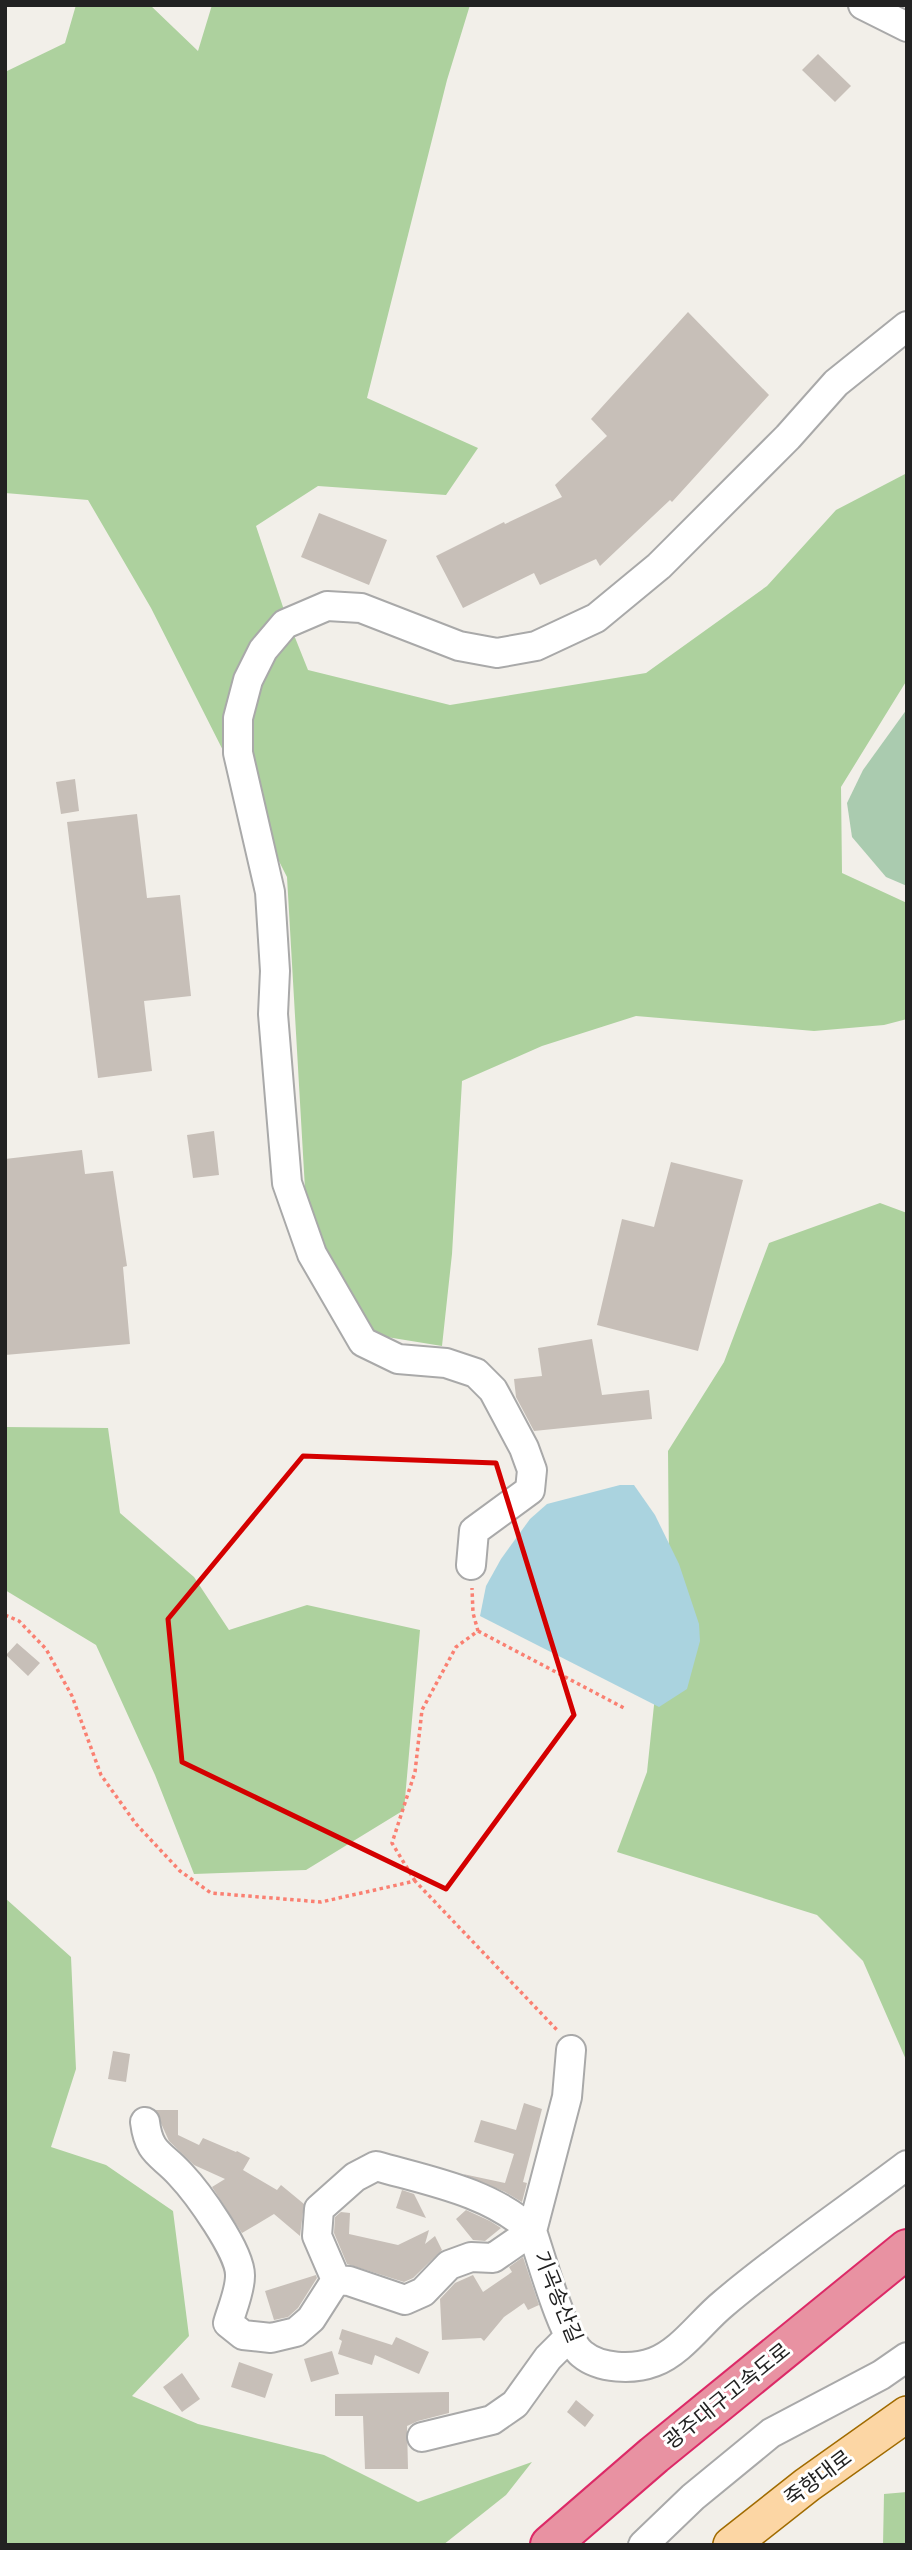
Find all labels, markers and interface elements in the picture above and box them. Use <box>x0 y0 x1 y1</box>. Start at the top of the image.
street label: 기곡송산길 <box>529 2247 589 2346</box>
street label: 광주대구고속도로 <box>658 2336 795 2454</box>
street label: 죽향대로 <box>779 2444 856 2511</box>

